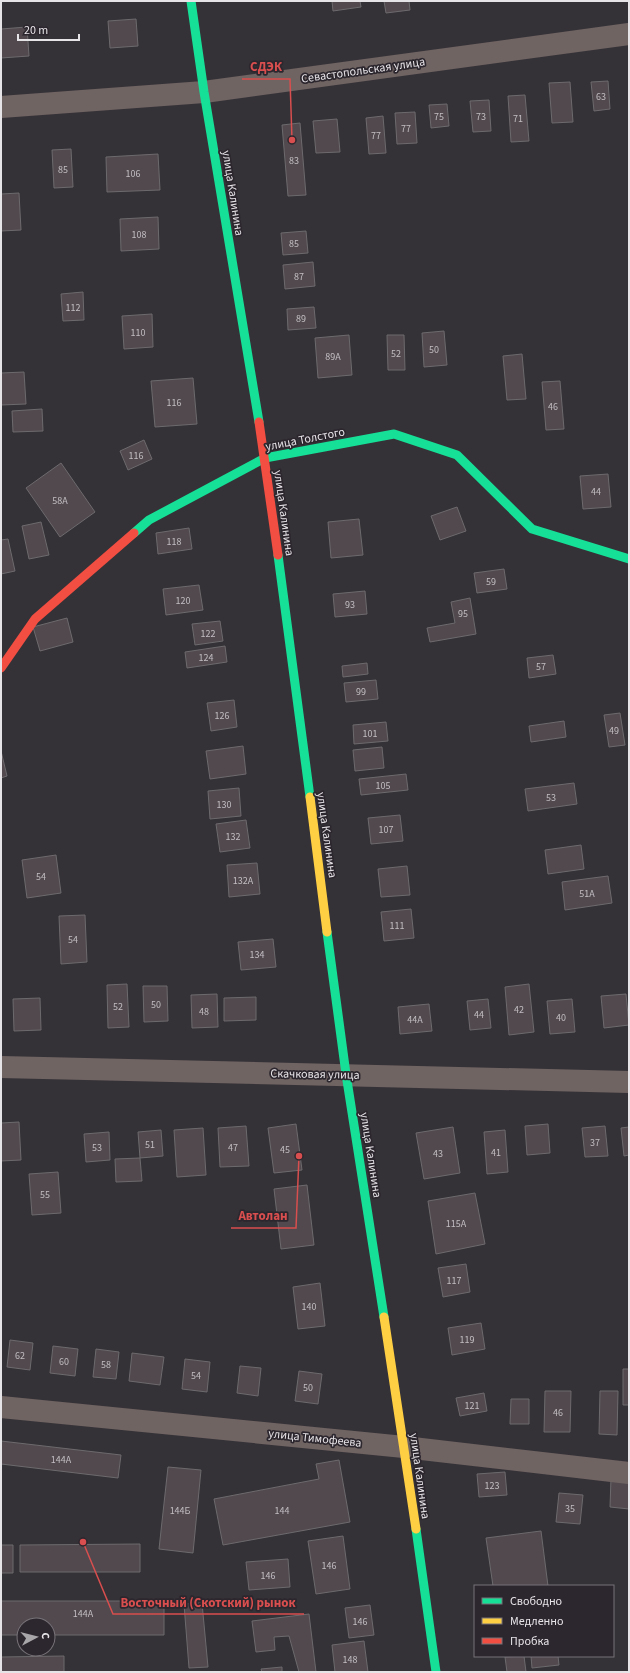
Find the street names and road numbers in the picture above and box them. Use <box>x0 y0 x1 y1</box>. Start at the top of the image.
street label: Севастопольская улица <box>300 53 426 88</box>
street label: улица Калинина <box>217 149 248 237</box>
street label: улица Толстого <box>264 423 346 456</box>
street label: улица Калинина <box>269 469 298 557</box>
street label: улица Калинина <box>312 791 341 879</box>
street label: Скачковая улица <box>270 1065 360 1084</box>
street label: улица Калинина <box>355 1111 386 1199</box>
street label: улица Тимофеева <box>268 1425 362 1452</box>
street label: улица Калинина <box>405 1432 434 1520</box>

